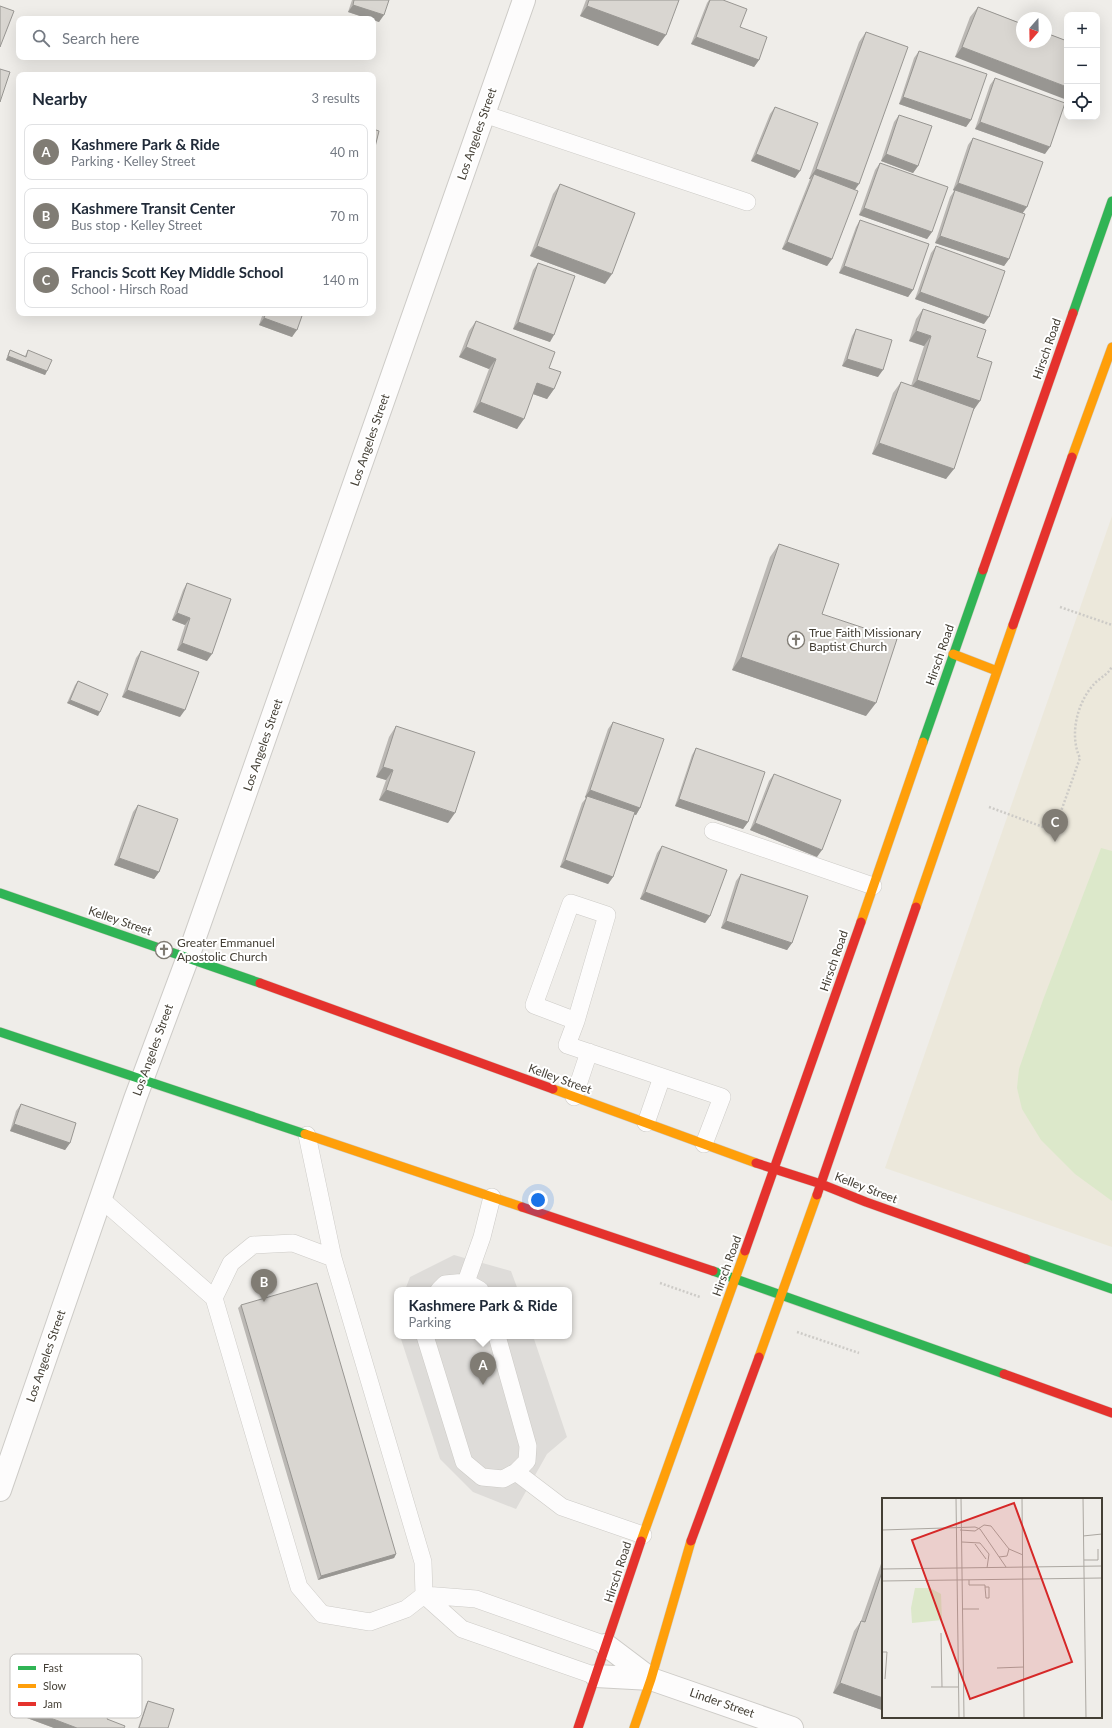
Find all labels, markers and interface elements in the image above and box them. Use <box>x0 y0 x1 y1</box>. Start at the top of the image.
north arrow <box>1016 12 1052 48</box>
map controls <box>1064 12 1100 120</box>
button: + <box>1064 12 1100 48</box>
search box <box>16 16 376 60</box>
icon: search <box>30 27 52 49</box>
text: Search here <box>62 29 139 47</box>
button: − <box>1064 48 1100 84</box>
button: locate <box>1064 84 1100 120</box>
street label: Los Angeles Street <box>454 85 500 182</box>
text: Nearby <box>32 88 87 109</box>
text: 3 results <box>312 90 360 106</box>
text: Kashmere Park & Ride <box>71 135 220 153</box>
text: A <box>41 144 51 160</box>
text: 40 m <box>330 144 359 160</box>
text: Parking · Kelley Street <box>71 153 195 169</box>
text: Kashmere Transit Center <box>71 199 235 217</box>
text: B <box>42 208 50 224</box>
text: 70 m <box>330 208 359 224</box>
text: Bus stop · Kelley Street <box>71 217 202 233</box>
text: Francis Scott Key Middle School <box>71 263 284 281</box>
text: C <box>42 272 50 288</box>
text: 140 m <box>322 272 359 288</box>
text: School · Hirsch Road <box>71 281 188 297</box>
street label: Hirsch Road <box>1029 316 1064 381</box>
street label: Los Angeles Street <box>347 391 393 488</box>
street label: Hirsch Road <box>922 622 957 687</box>
place label: True Faith Missionary Baptist Church <box>809 625 922 654</box>
church icon: True Faith Missionary Baptist Church <box>786 630 806 650</box>
street label: Los Angeles Street <box>240 696 286 793</box>
pin: C <box>1042 809 1068 842</box>
street label: Kelley Street <box>86 903 155 939</box>
street label: Hirsch Road <box>816 928 851 993</box>
place label: Greater Emmanuel Apostolic Church <box>177 935 275 964</box>
church icon: Greater Emmanuel Apostolic Church <box>154 940 174 960</box>
street label: Los Angeles Street <box>129 1001 176 1098</box>
street label: Kelley Street <box>526 1060 595 1097</box>
street label: Kelley Street <box>833 1169 900 1207</box>
your location <box>528 1190 548 1210</box>
street label: Hirsch Road <box>709 1233 744 1298</box>
pin: B <box>251 1269 277 1302</box>
popup <box>394 1287 572 1339</box>
text: Kashmere Park & Ride <box>409 1296 557 1314</box>
street label: Los Angeles Street <box>23 1307 69 1404</box>
text: Parking <box>409 1314 451 1330</box>
pin: A <box>470 1352 496 1385</box>
inset map <box>882 1498 1102 1718</box>
street label: Hirsch Road <box>601 1539 634 1604</box>
legend <box>10 1654 142 1718</box>
text: Fast <box>43 1661 63 1674</box>
text: Slow <box>43 1679 67 1692</box>
street label: Linder Street <box>688 1684 757 1721</box>
text: Jam <box>43 1697 62 1710</box>

